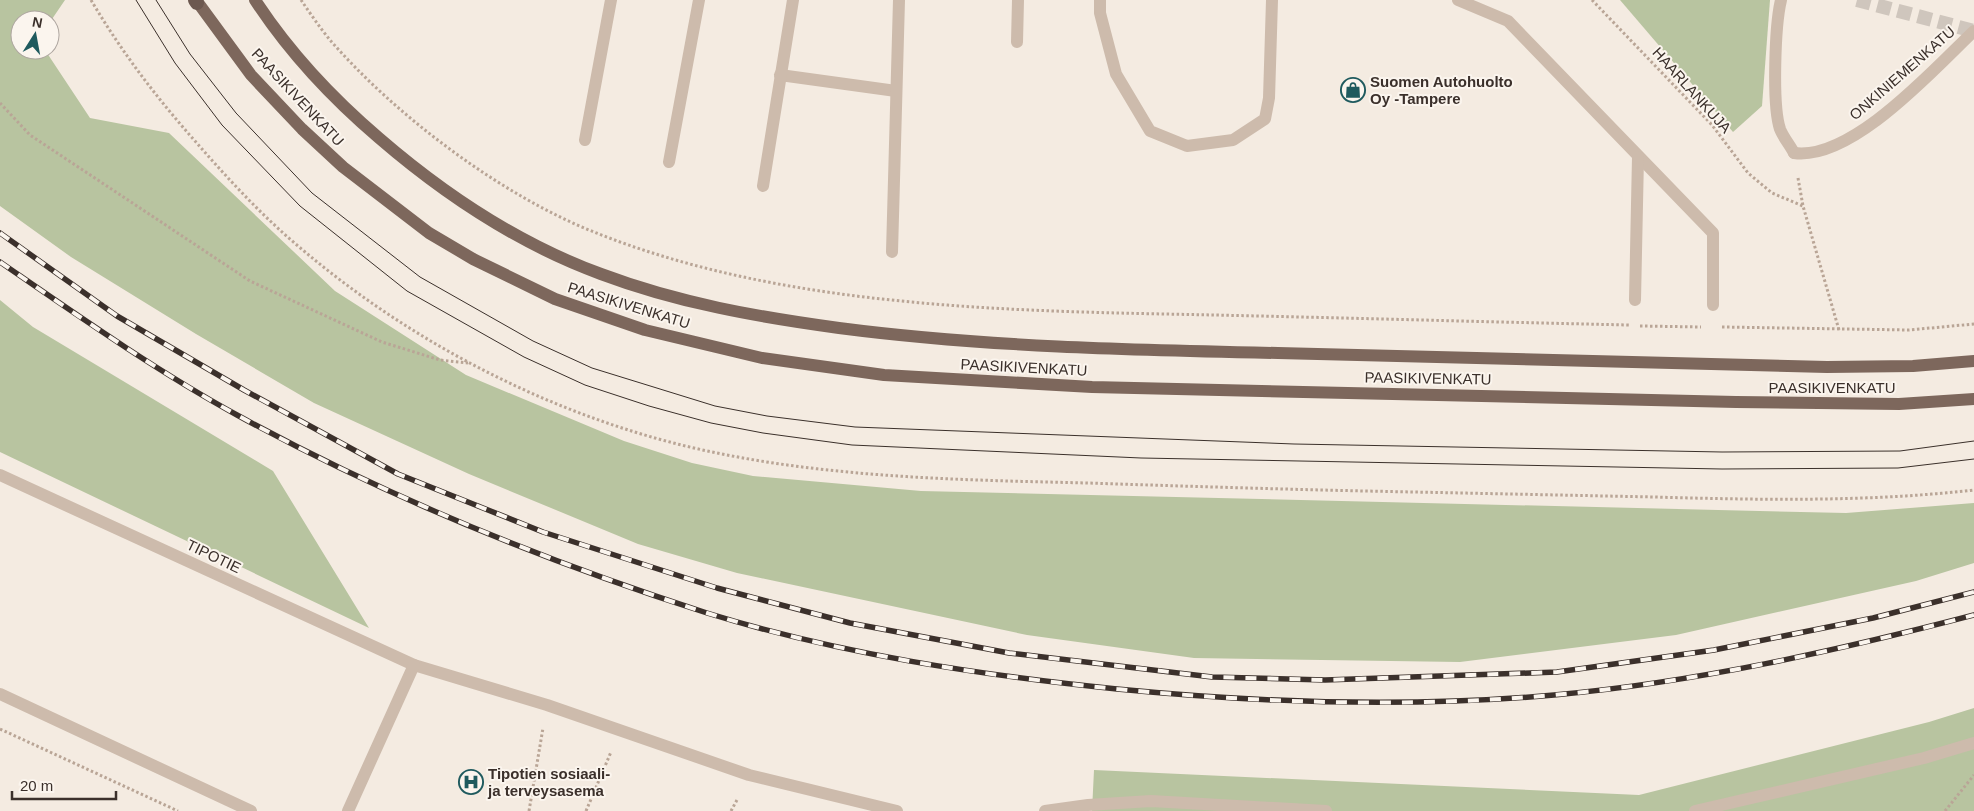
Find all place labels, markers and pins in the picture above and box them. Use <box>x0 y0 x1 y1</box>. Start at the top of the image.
place label: Suomen Autohuolto Oy -Tampere <box>1370 73 1513 107</box>
shop icon: Suomen Autohuolto Oy -Tampere <box>1340 77 1366 103</box>
place label: Tipotien sosiaali- ja terveysasema <box>487 765 610 799</box>
hospital icon: Tipotien sosiaali- ja terveysasema <box>458 769 484 795</box>

